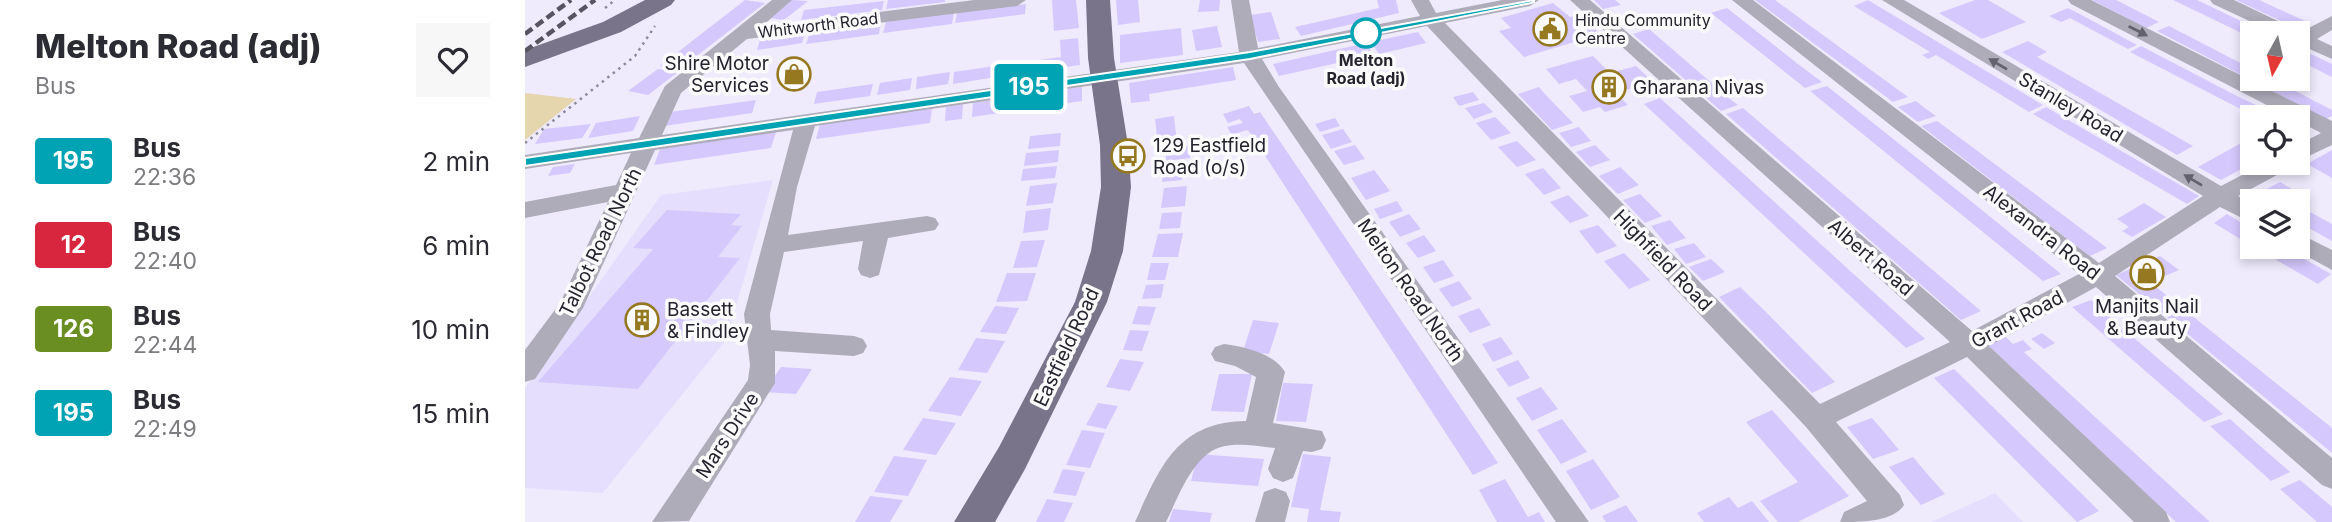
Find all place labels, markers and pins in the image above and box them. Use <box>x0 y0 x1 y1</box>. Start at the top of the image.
public building icon: Hindu Community Centre <box>1531 10 1569 48</box>
place label: Hindu Community Centre <box>1575 10 1711 48</box>
marker: Melton Road (adj) <box>1351 18 1381 48</box>
place label: Melton Road (adj) <box>1326 50 1406 88</box>
place label: Shire Motor Services <box>665 52 769 97</box>
shop icon: Shire Motor Services <box>775 55 813 93</box>
building icon: Gharana Nivas <box>1590 68 1628 106</box>
place label: Gharana Nivas <box>1633 76 1764 99</box>
place label: 129 Eastfield Road (o/s) <box>1153 134 1266 179</box>
bus stop icon: 129 Eastfield Road (o/s) <box>1109 137 1147 175</box>
shop icon: Manjits Nail & Beauty <box>2128 254 2166 292</box>
place label: Manjits Nail & Beauty <box>2095 295 2199 340</box>
place label: Bassett & Findley <box>667 298 750 343</box>
building icon: Bassett & Findley <box>623 301 661 339</box>

